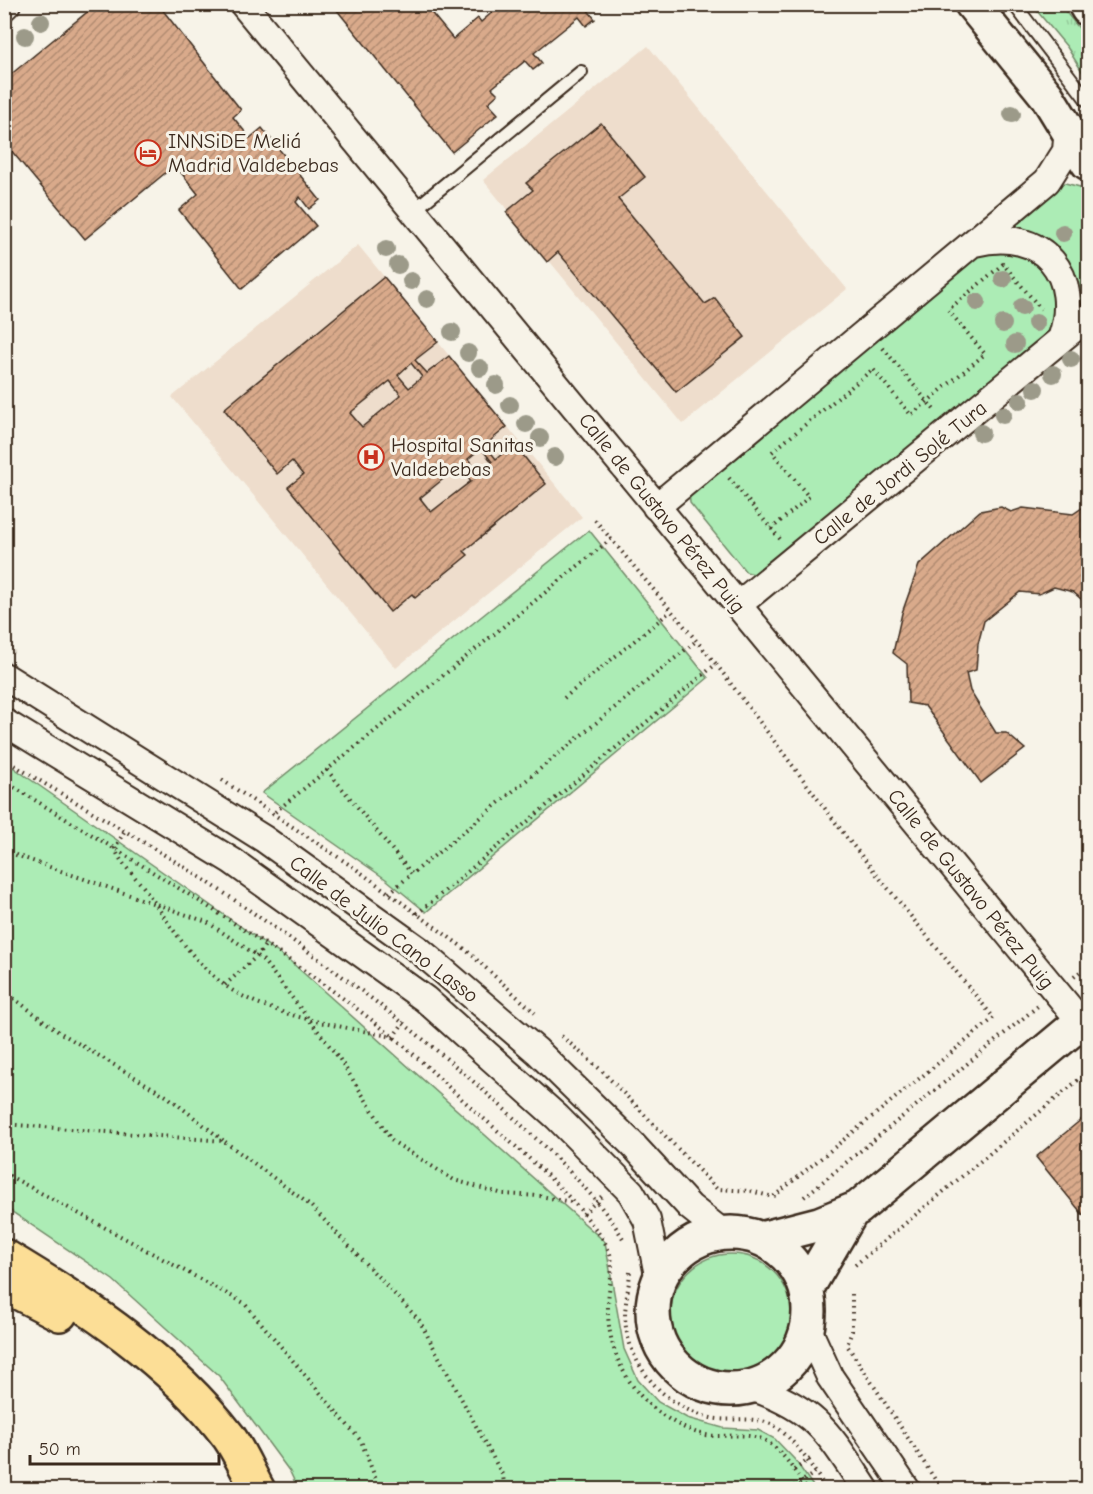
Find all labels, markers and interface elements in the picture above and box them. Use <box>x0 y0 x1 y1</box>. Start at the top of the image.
place label: INNSiDE Meliá Madrid Valdebebas <box>168 129 339 177</box>
hotel icon: INNSiDE Meliá Madrid Valdebebas <box>133 138 163 168</box>
street label: Calle de Jordi Solé Tura <box>809 396 991 550</box>
street label: Calle de Gustavo Pérez Puig <box>574 408 750 618</box>
place label: Hospital Sanitas Valdebebas <box>391 433 533 481</box>
hospital icon: Hospital Sanitas Valdebebas <box>356 442 386 472</box>
street label: Calle de Gustavo Pérez Puig <box>883 784 1059 994</box>
street label: Calle de Julio Cano Lasso <box>285 850 483 1008</box>
scale bar <box>30 1428 219 1466</box>
text: 50 m <box>39 1439 81 1460</box>

